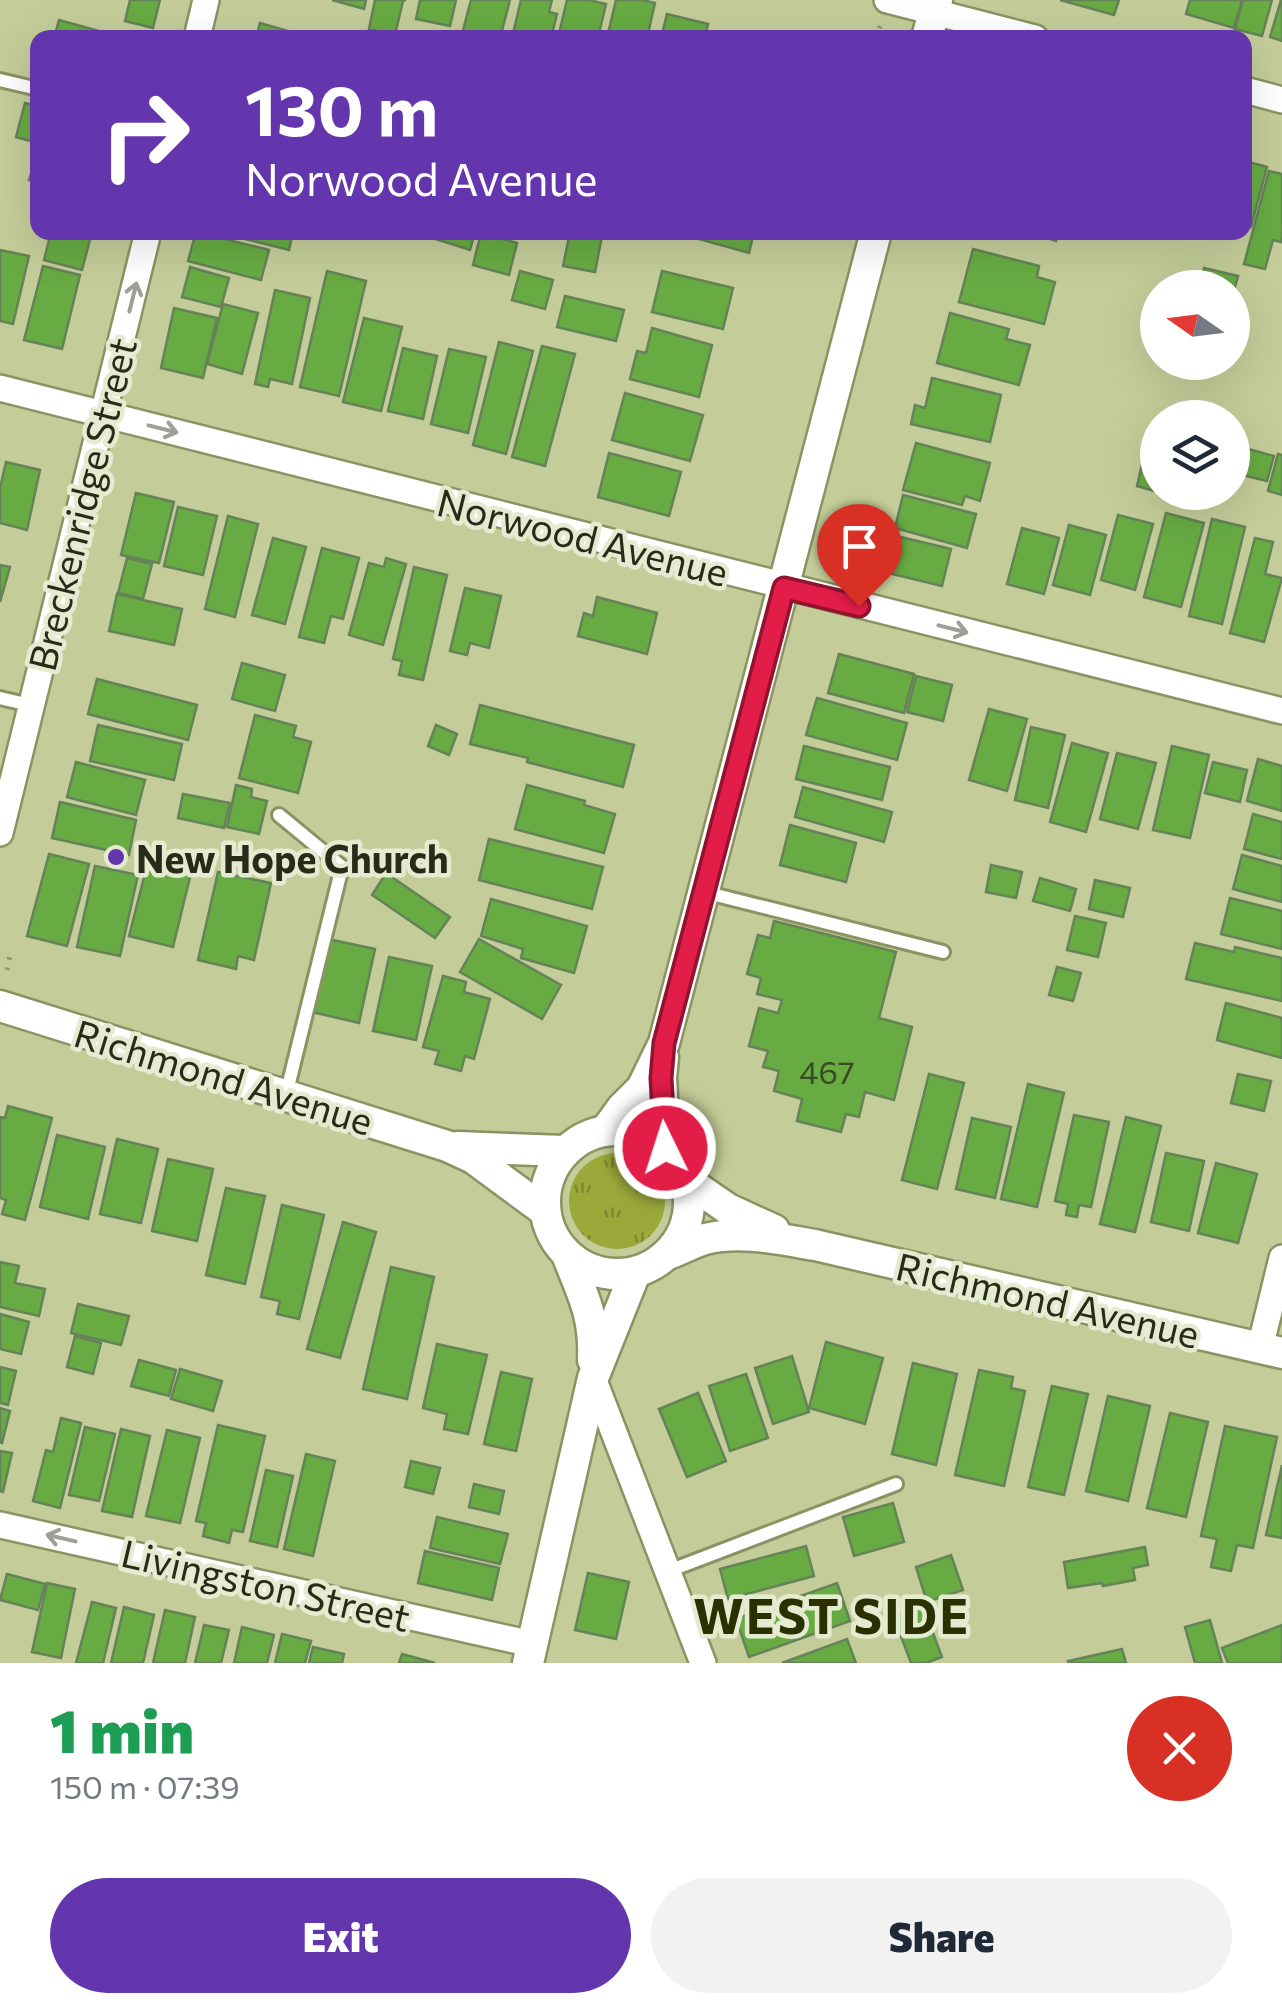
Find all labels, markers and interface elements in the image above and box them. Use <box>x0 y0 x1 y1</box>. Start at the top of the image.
text: 130 m <box>245 65 438 150</box>
icon: right <box>80 70 210 200</box>
text: Norwood Avenue <box>245 150 597 205</box>
north arrow <box>1140 270 1250 380</box>
map controls <box>1140 270 1250 510</box>
one-way arrow <box>124 282 143 313</box>
street label: Breckenridge Street <box>17 333 145 675</box>
button: layers <box>1140 400 1250 510</box>
one-way arrow <box>146 421 178 439</box>
street label: Norwood Avenue <box>433 477 733 595</box>
pin <box>817 504 902 607</box>
icon: arrive <box>832 519 887 574</box>
one-way arrow <box>937 621 968 640</box>
place label: New Hope Church <box>136 834 449 881</box>
marker: New Hope Church <box>105 846 127 868</box>
street label: Richmond Avenue <box>69 1008 379 1144</box>
house number: 467 <box>799 1051 855 1091</box>
position arrow <box>613 1096 717 1200</box>
street label: Richmond Avenue <box>892 1241 1204 1357</box>
one-way arrow <box>46 1528 78 1547</box>
street label: Livingston Street <box>117 1528 415 1640</box>
district label: WEST SIDE <box>693 1585 971 1644</box>
text: 1 min <box>50 1692 194 1765</box>
button: close <box>1127 1696 1232 1801</box>
text: 150 m · 07:39 <box>50 1766 240 1806</box>
button: Exit <box>50 1878 631 1993</box>
button: Share <box>651 1878 1232 1993</box>

